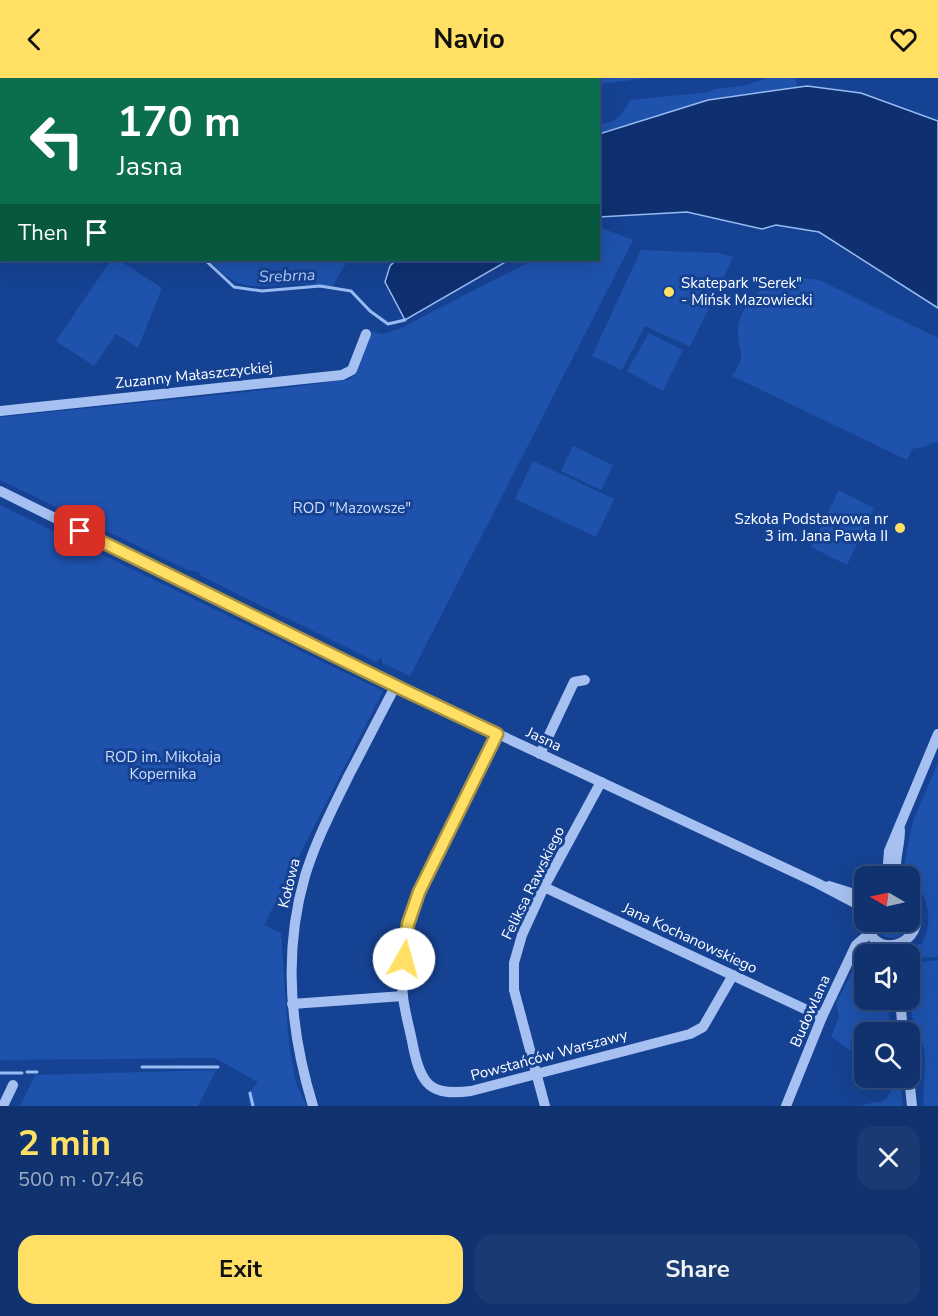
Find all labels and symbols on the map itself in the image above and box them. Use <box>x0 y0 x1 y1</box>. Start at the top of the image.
water label: Srebrna <box>258 264 316 288</box>
place label: Skatepark "Serek" - Mińsk Mazowiecki <box>681 273 812 310</box>
marker: Skatepark "Serek" - Mińsk Mazowiecki <box>662 285 676 299</box>
street label: Zuzanny Małaszczyckiej <box>114 357 274 393</box>
park label: ROD "Mazowsze" <box>293 498 411 518</box>
pin <box>54 505 105 556</box>
place label: Szkoła Podstawowa nr 3 im. Jana Pawła II <box>735 509 889 546</box>
marker: Szkoła Podstawowa nr 3 im. Jana Pawła II <box>893 521 907 535</box>
street label: Jasna <box>522 722 565 756</box>
park label: ROD im. Mikołaja Kopernika <box>105 747 221 784</box>
street label: Feliksa Rawskiego <box>497 823 569 943</box>
street label: Kołowa <box>273 856 305 910</box>
north arrow <box>854 866 920 932</box>
street label: Jana Kochanowskiego <box>618 898 761 978</box>
position arrow <box>372 927 436 991</box>
street label: Budowlana <box>785 972 835 1050</box>
street label: Powstańców Warszawy <box>468 1024 630 1086</box>

